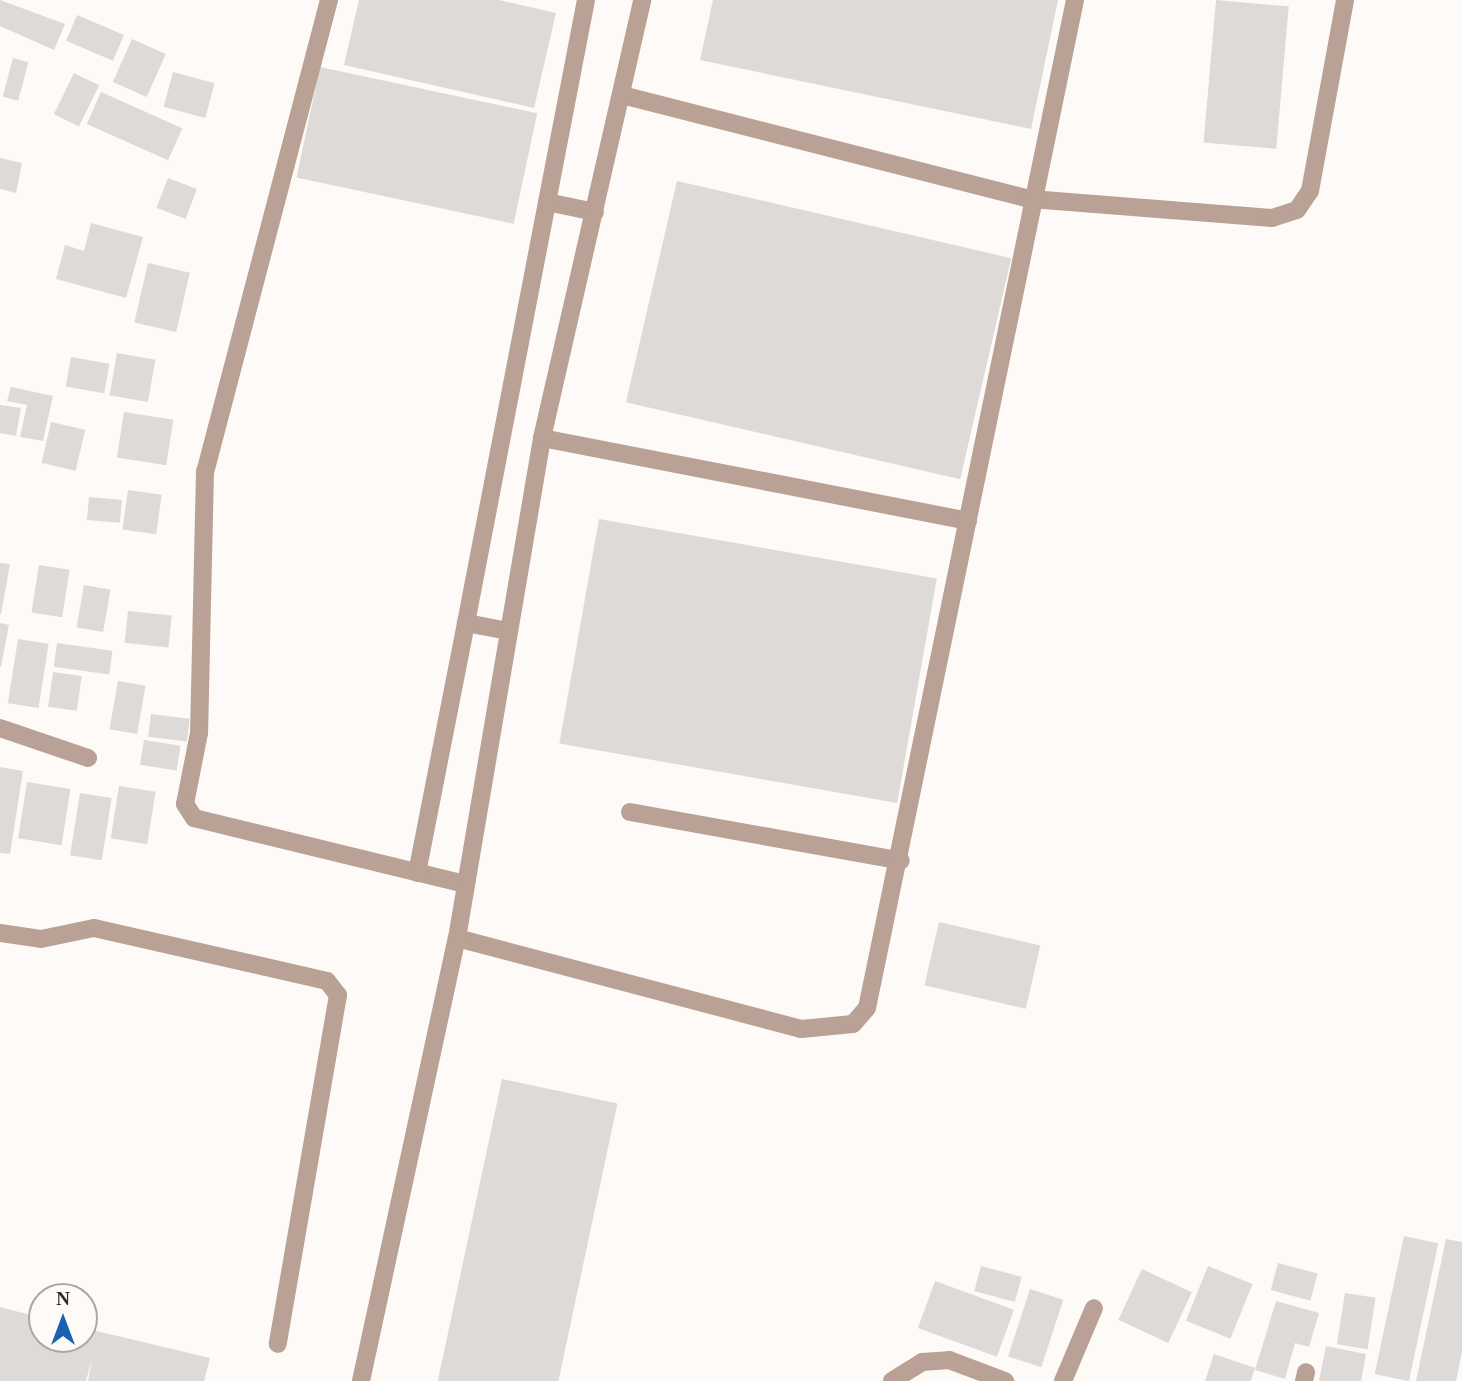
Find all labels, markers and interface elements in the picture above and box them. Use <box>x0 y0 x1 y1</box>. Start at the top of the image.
north arrow <box>28 1283 98 1353</box>
text: N <box>56 1288 70 1309</box>

